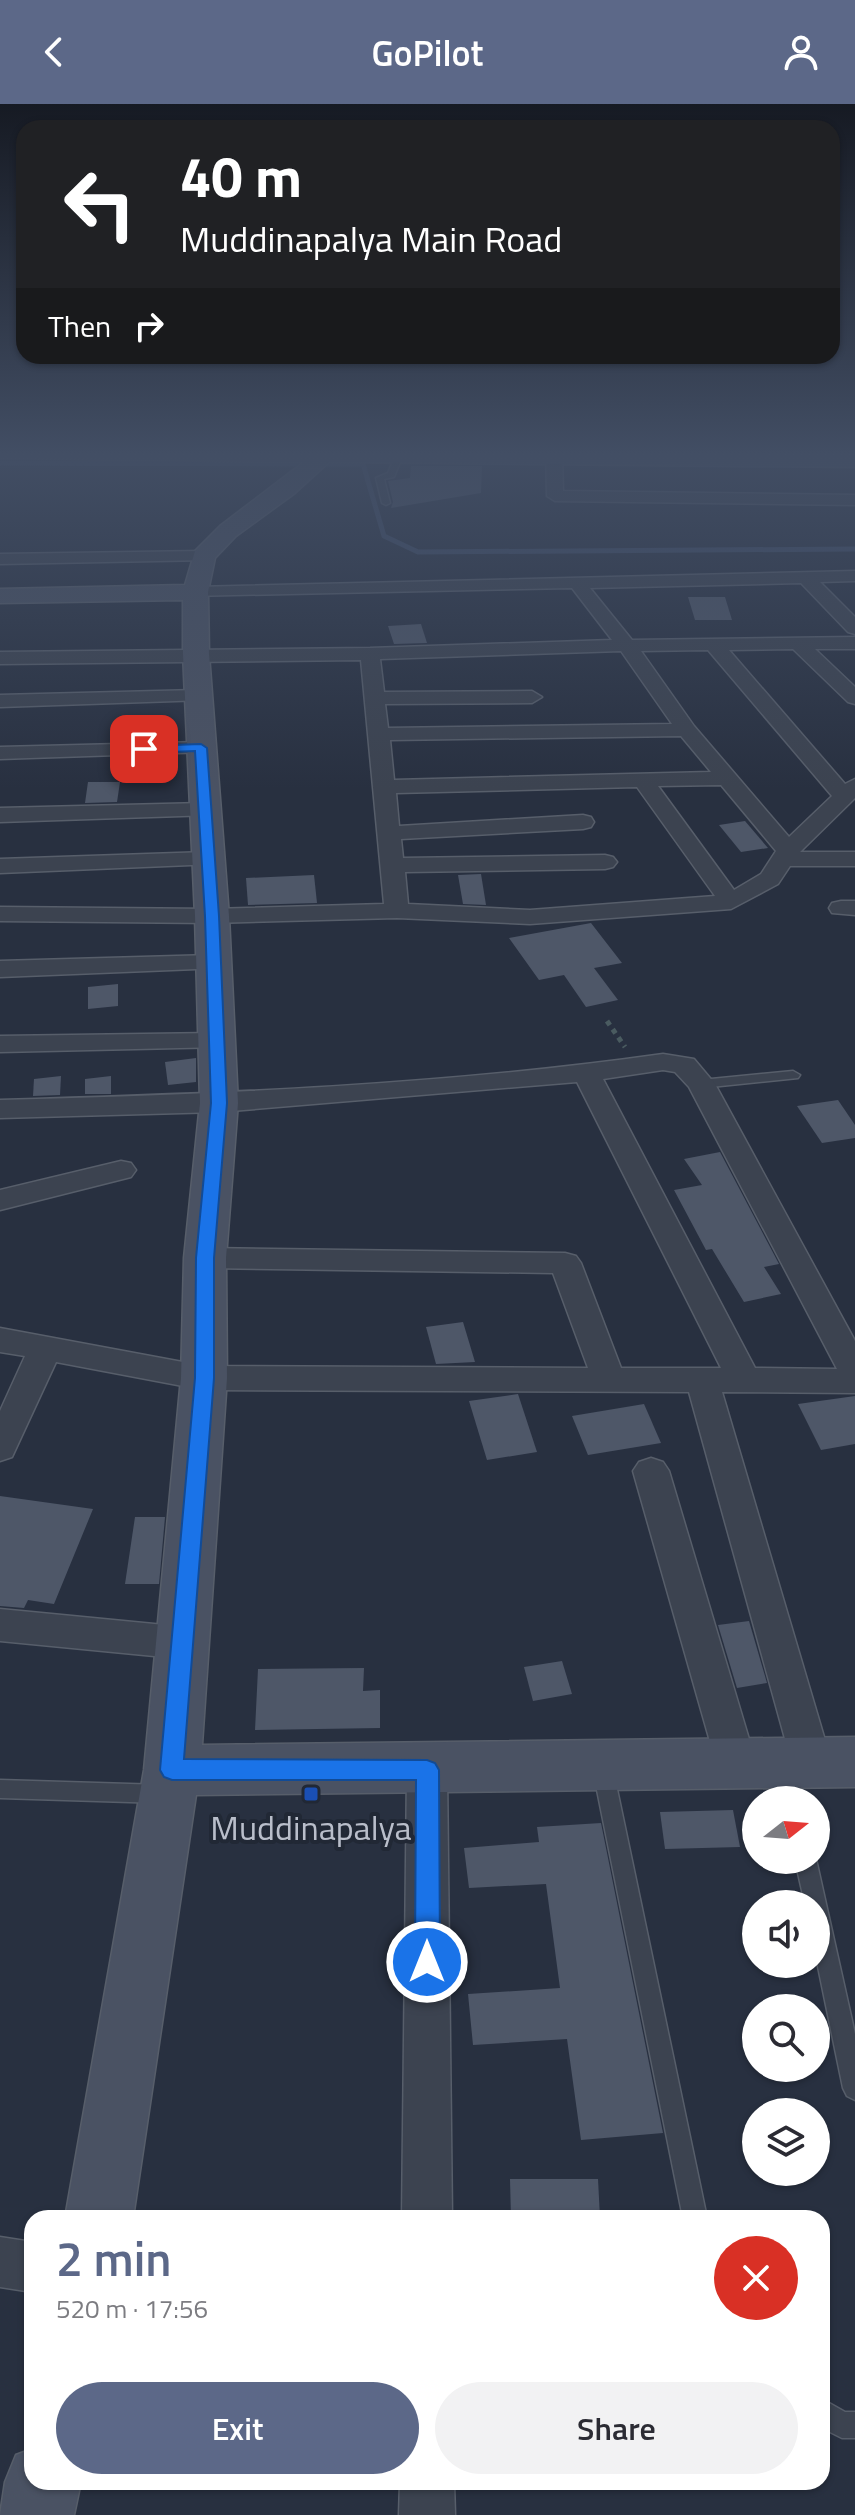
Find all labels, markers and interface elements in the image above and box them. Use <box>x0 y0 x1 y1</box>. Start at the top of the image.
text: GoPilot <box>372 25 483 80</box>
icon: back <box>32 30 76 74</box>
icon: person <box>779 30 823 74</box>
text: 40 m <box>180 134 302 219</box>
icon: left <box>48 152 152 256</box>
text: Muddinapalya Main Road <box>180 211 562 266</box>
text: Then <box>48 303 111 349</box>
icon: right <box>127 304 171 348</box>
pin <box>110 715 178 783</box>
icon: arrive <box>122 727 166 771</box>
marker: Muddinapalya <box>302 1785 320 1803</box>
north arrow <box>742 1786 830 1874</box>
map controls <box>742 1786 830 2186</box>
place label: Muddinapalya <box>210 1801 412 1853</box>
button: sound <box>742 1890 830 1978</box>
position arrow <box>385 1920 469 2004</box>
button: search <box>742 1994 830 2082</box>
button: layers <box>742 2098 830 2186</box>
text: 2 min <box>56 2222 171 2295</box>
button: close <box>714 2236 798 2320</box>
text: 520 m · 17:56 <box>56 2289 208 2328</box>
button: Exit <box>56 2382 419 2474</box>
button: Share <box>435 2382 798 2474</box>

